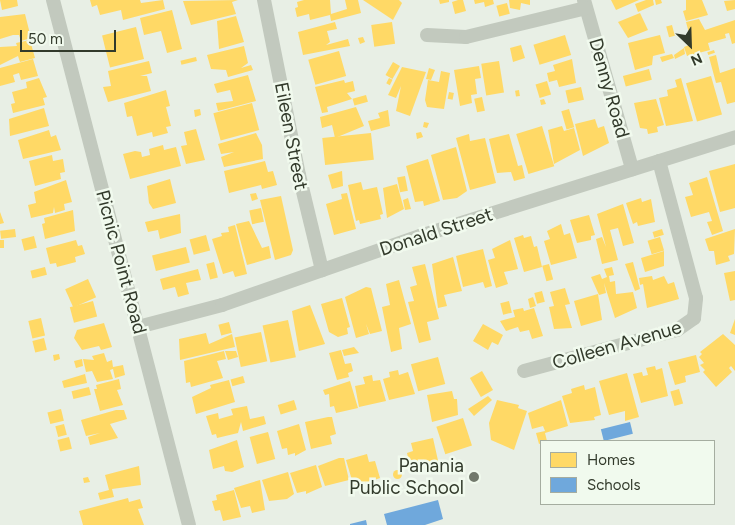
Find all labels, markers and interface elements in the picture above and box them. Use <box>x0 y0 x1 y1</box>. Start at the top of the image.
scale bar <box>22 20 119 52</box>
north arrow <box>665 20 715 70</box>
text: 50 m <box>28 30 63 48</box>
street label: Denny Road <box>584 35 634 141</box>
text: N <box>688 49 705 69</box>
street label: Eileen Street <box>269 80 313 192</box>
street label: Picnic Point Road <box>91 188 151 336</box>
street label: Donald Street <box>377 203 495 261</box>
street label: Colleen Avenue <box>550 316 684 374</box>
legend <box>540 440 715 505</box>
text: Homes <box>587 451 635 469</box>
place label: Panania Public School <box>349 455 464 499</box>
marker: Panania Public School <box>468 471 480 483</box>
text: Schools <box>587 476 640 494</box>

